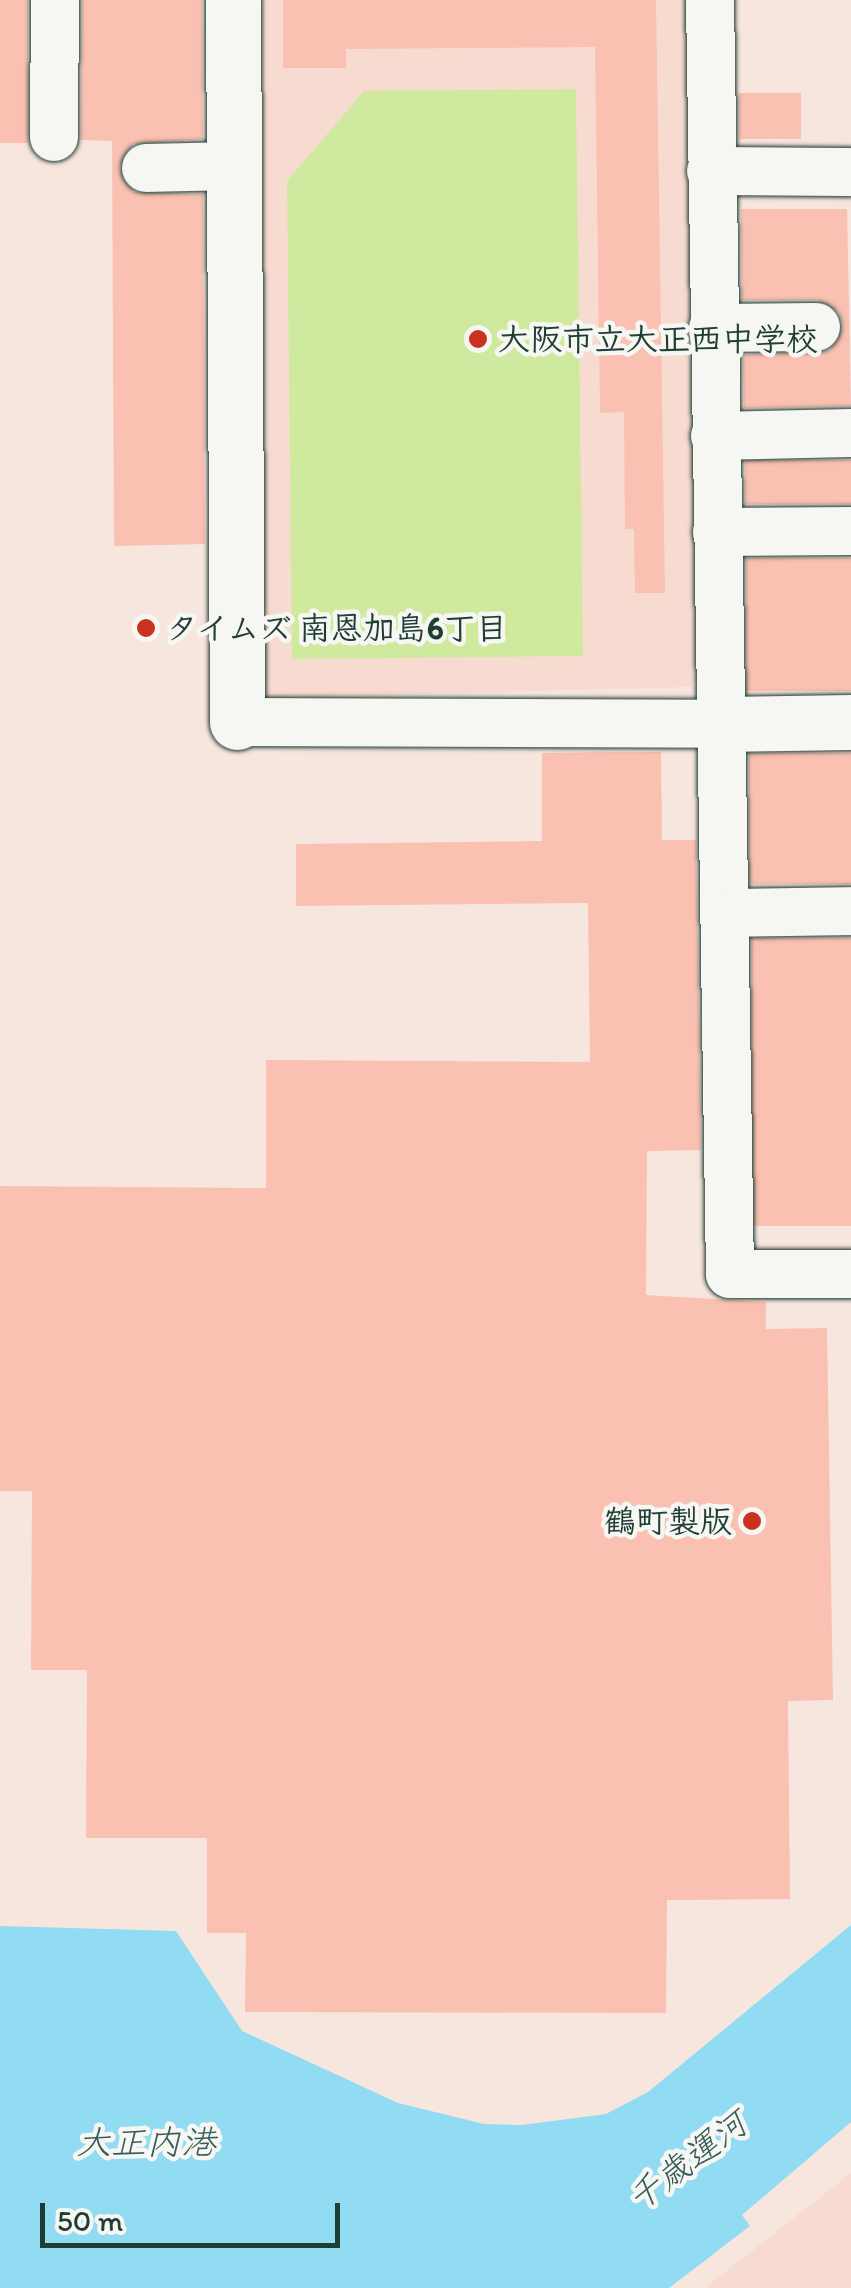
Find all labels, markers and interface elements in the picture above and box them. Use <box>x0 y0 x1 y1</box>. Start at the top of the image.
place label: 大阪市立大正西中学校 <box>498 320 818 358</box>
marker: 大阪市立大正西中学校 <box>467 328 489 350</box>
place label: タイムズ 南恩加島6丁目 <box>166 609 510 647</box>
marker: タイムズ 南恩加島6丁目 <box>135 617 157 639</box>
place label: 鶴町製版 <box>604 1502 732 1540</box>
marker: 鶴町製版 <box>741 1510 763 1532</box>
water label: 千歳運河 <box>618 2102 756 2220</box>
water label: 大正内港 <box>76 2121 216 2163</box>
scale bar <box>45 2183 345 2245</box>
text: 50 m <box>57 2202 123 2239</box>

